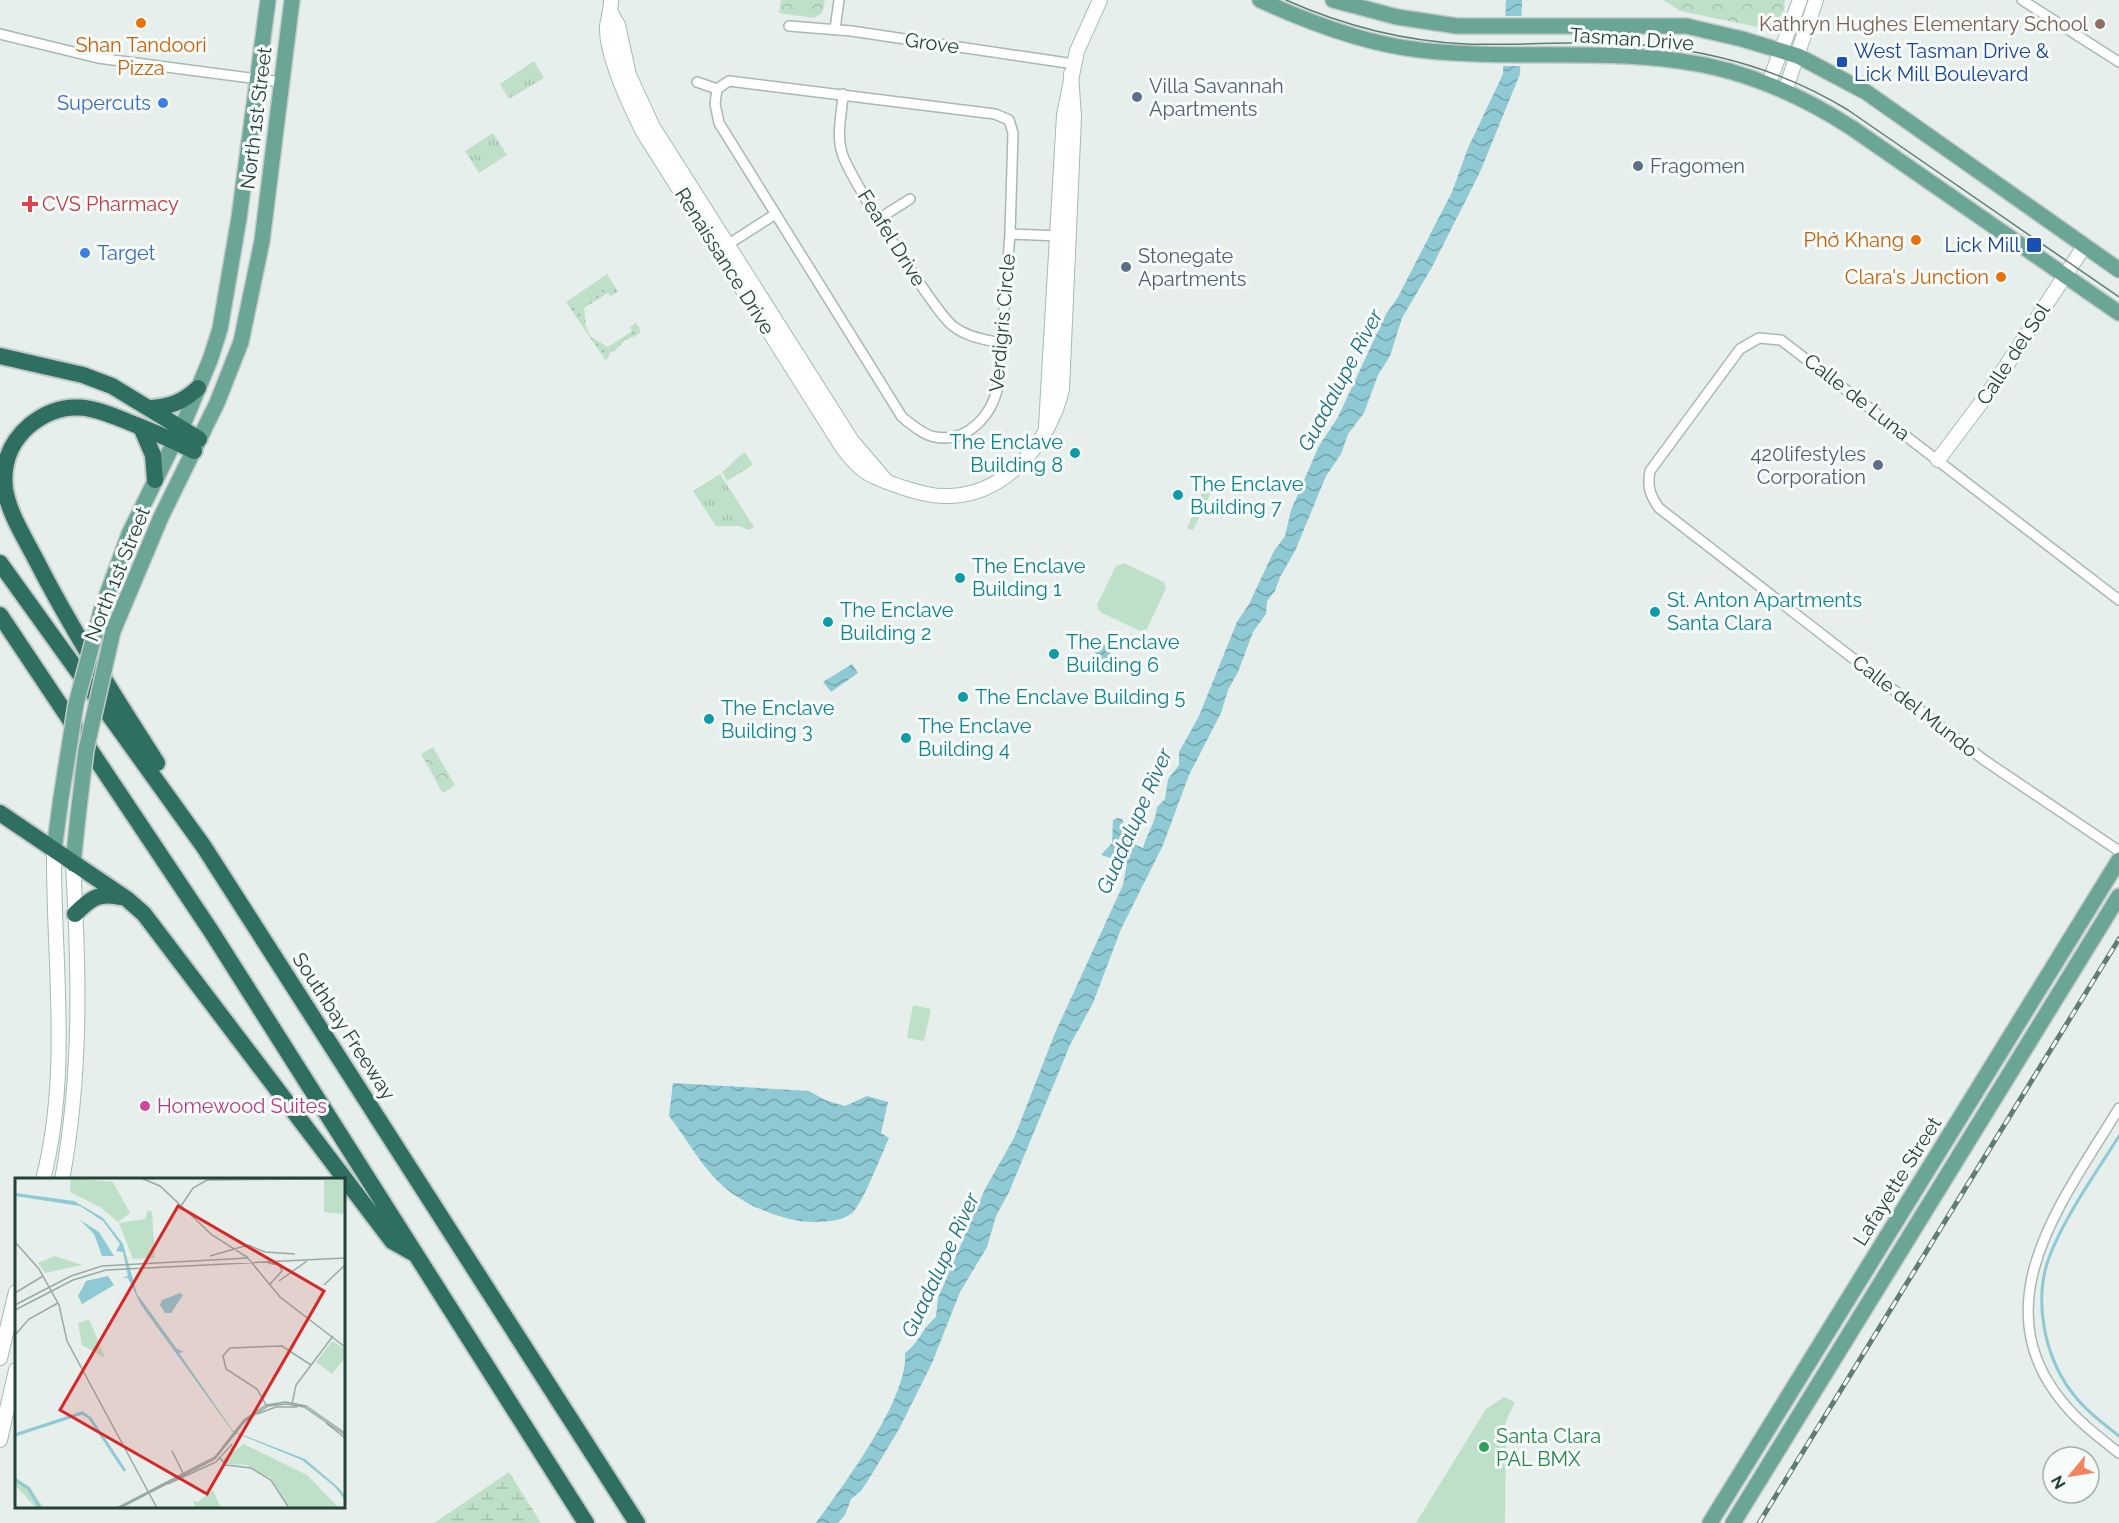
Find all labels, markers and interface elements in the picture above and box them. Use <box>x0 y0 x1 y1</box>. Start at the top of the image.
place label: Kathryn Hughes Elementary School <box>1759 12 2089 36</box>
marker: Shan Tandoori Pizza <box>134 16 148 30</box>
marker: Kathryn Hughes Elementary School <box>2093 17 2107 31</box>
street label: Tasman Drive <box>1569 23 1695 55</box>
street label: Grove <box>903 27 961 59</box>
place label: Shan Tandoori Pizza <box>75 33 207 80</box>
place label: West Tasman Drive & Lick Mill Boulevard <box>1854 39 2050 86</box>
street label: North 1st Street <box>235 45 277 190</box>
marker: West Tasman Drive & Lick Mill Boulevard <box>1835 55 1849 69</box>
place label: Villa Savannah Apartments <box>1149 74 1284 121</box>
marker: Villa Savannah Apartments <box>1130 90 1144 104</box>
place label: Supercuts <box>57 91 151 115</box>
marker: Supercuts <box>156 96 170 110</box>
place label: Fragomen <box>1650 154 1745 178</box>
marker: Fragomen <box>1631 159 1645 173</box>
street label: Renaissance Drive <box>670 183 780 339</box>
street label: Feafel Drive <box>853 185 931 291</box>
place label: CVS Pharmacy <box>42 192 179 216</box>
marker: CVS Pharmacy <box>23 197 37 211</box>
place label: Phở Khang <box>1803 228 1904 252</box>
marker: Phở Khang <box>1909 233 1923 247</box>
place label: Lick Mill <box>1945 233 2021 257</box>
marker: Lick Mill <box>2025 236 2043 254</box>
place label: Target <box>97 241 156 265</box>
place label: Stonegate Apartments <box>1138 244 1247 291</box>
marker: Target <box>78 246 92 260</box>
street label: Verdigris Circle <box>984 252 1020 393</box>
marker: Stonegate Apartments <box>1119 260 1133 274</box>
place label: Clara's Junction <box>1845 265 1989 289</box>
marker: Clara's Junction <box>1994 270 2008 284</box>
street label: Calle del Sol <box>1971 298 2055 409</box>
water label: Guadalupe River <box>1292 304 1388 455</box>
street label: Calle de Luna <box>1799 348 1915 446</box>
place label: The Enclave Building 8 <box>950 430 1063 477</box>
place label: 420lifestyles Corporation <box>1751 442 1866 489</box>
marker: The Enclave Building 8 <box>1068 446 1082 460</box>
marker: 420lifestyles Corporation <box>1871 458 1885 472</box>
place label: The Enclave Building 7 <box>1190 472 1304 519</box>
marker: The Enclave Building 7 <box>1171 488 1185 502</box>
street label: North 1st Street <box>79 503 155 645</box>
place label: The Enclave Building 1 <box>972 554 1086 601</box>
marker: The Enclave Building 1 <box>953 571 967 585</box>
place label: St. Anton Apartments Santa Clara <box>1667 588 1862 635</box>
place label: The Enclave Building 2 <box>840 598 954 645</box>
marker: St. Anton Apartments Santa Clara <box>1648 605 1662 619</box>
marker: The Enclave Building 2 <box>821 615 835 629</box>
place label: The Enclave Building 6 <box>1066 630 1180 677</box>
marker: The Enclave Building 6 <box>1047 647 1061 661</box>
street label: Calle del Mundo <box>1848 650 1982 762</box>
place label: The Enclave Building 5 <box>975 685 1185 709</box>
marker: The Enclave Building 5 <box>956 690 970 704</box>
place label: The Enclave Building 3 <box>721 696 835 743</box>
marker: The Enclave Building 3 <box>702 712 716 726</box>
place label: The Enclave Building 4 <box>918 714 1032 761</box>
marker: The Enclave Building 4 <box>899 731 913 745</box>
water label: Guadalupe River <box>1091 744 1178 898</box>
street label: Southbay Freeway <box>287 948 401 1104</box>
place label: Homewood Suites <box>157 1094 327 1118</box>
marker: Homewood Suites <box>138 1099 152 1113</box>
street label: Lafayette Street <box>1848 1112 1946 1250</box>
inset map <box>15 1178 345 1508</box>
water label: Guadalupe River <box>896 1188 985 1341</box>
place label: Santa Clara PAL BMX <box>1496 1424 1601 1471</box>
marker: Santa Clara PAL BMX <box>1477 1440 1491 1454</box>
north arrow <box>2041 1445 2101 1505</box>
text: N <box>2047 1472 2070 1492</box>

